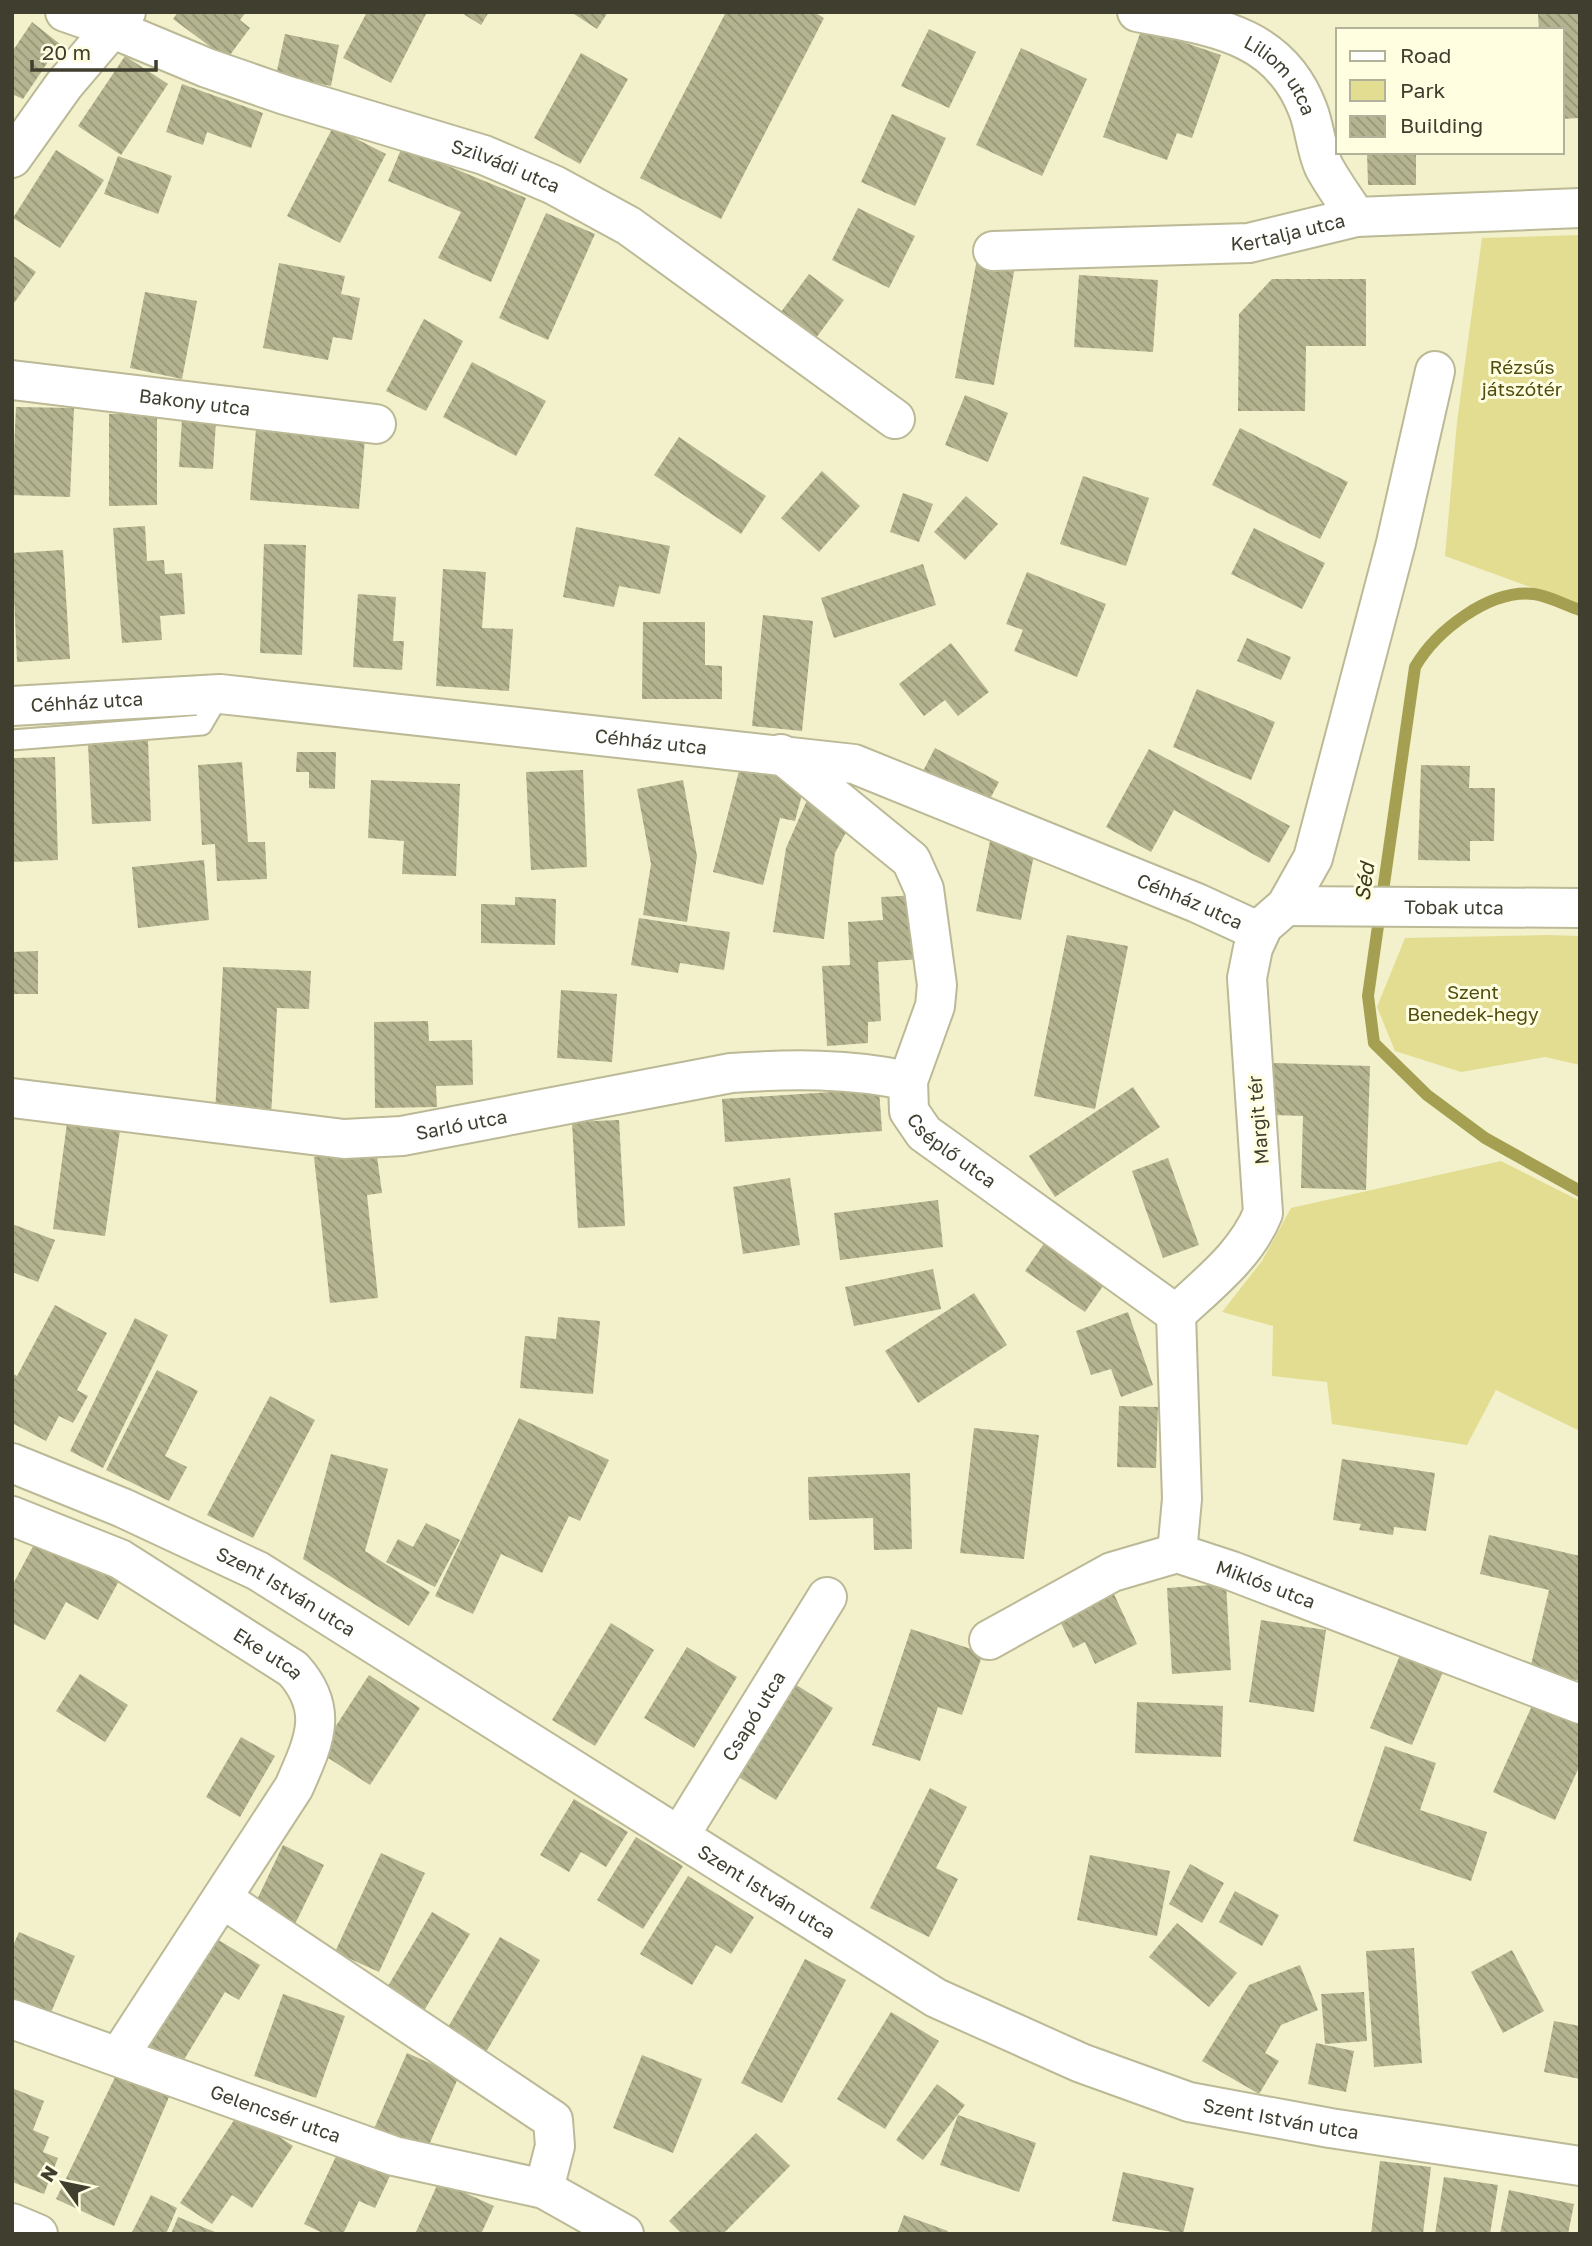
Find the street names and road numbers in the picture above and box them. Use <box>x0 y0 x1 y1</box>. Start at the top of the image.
street label: Liliom utca <box>1241 30 1321 118</box>
street label: Szilvádi utca <box>449 134 564 197</box>
street label: Kertalja utca <box>1230 208 1347 255</box>
street label: Bakony utca <box>138 383 252 420</box>
street label: Céhház utca <box>30 686 144 716</box>
street label: Céhház utca <box>594 723 708 759</box>
street label: Céhház utca <box>1134 868 1247 934</box>
street label: Tobak utca <box>1404 895 1504 918</box>
street label: Margit tér <box>1242 1074 1273 1166</box>
street label: Sarló utca <box>414 1104 509 1144</box>
street label: Cséplő utca <box>903 1108 1001 1192</box>
street label: Szent István utca <box>213 1541 360 1641</box>
street label: Miklós utca <box>1213 1555 1319 1613</box>
street label: Eke utca <box>230 1622 309 1684</box>
street label: Csapó utca <box>717 1666 790 1765</box>
street label: Szent István utca <box>694 1839 840 1943</box>
street label: Gelencsér utca <box>207 2079 344 2147</box>
street label: Szent István utca <box>1201 2093 1360 2143</box>

